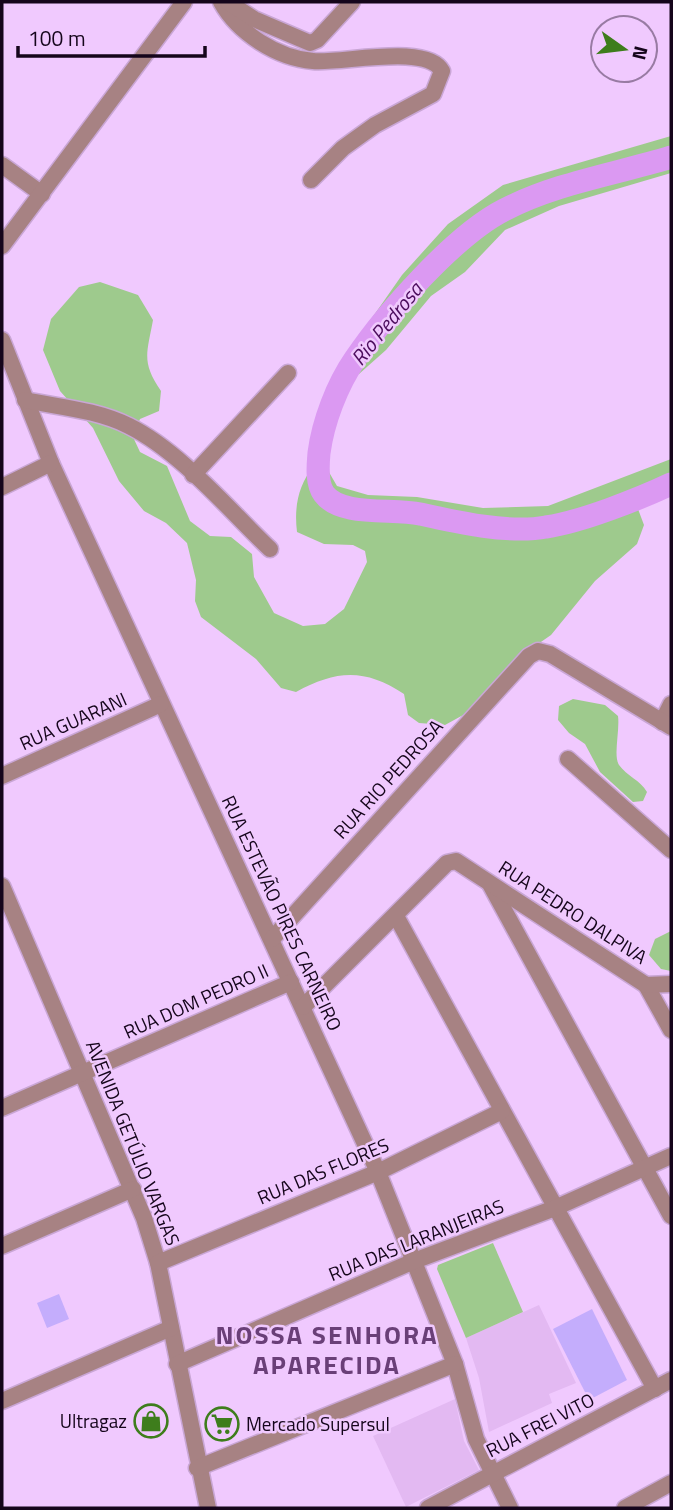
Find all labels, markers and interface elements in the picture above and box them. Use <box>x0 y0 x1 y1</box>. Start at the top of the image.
scale bar <box>18 14 205 58</box>
north arrow <box>589 14 659 84</box>
text: 100 m <box>28 22 85 54</box>
text: N <box>625 43 657 63</box>
water label: Rio Pedrosa <box>343 274 431 372</box>
street label: RUA GUARANI <box>14 684 131 757</box>
street label: RUA RIO PEDROSA <box>326 712 449 845</box>
street label: RUA ESTEVÃO PIRES CARNEIRO <box>215 790 350 1035</box>
street label: RUA PEDRO DALPIVA <box>493 853 653 971</box>
street label: RUA DOM PEDRO II <box>119 956 273 1046</box>
street label: AVENIDA GETÚLIO VARGAS <box>79 1036 188 1250</box>
street label: RUA DAS FLORES <box>252 1130 393 1211</box>
street label: RUA DAS LARANJEIRAS <box>324 1191 508 1288</box>
district label: NOSSA SENHORA APARECIDA <box>215 1315 439 1384</box>
street label: RUA FREI VITO <box>481 1385 599 1464</box>
shop icon: Ultragaz <box>132 1402 170 1440</box>
supermarket icon: Mercado Supersul <box>203 1405 241 1443</box>
place label: Ultragaz <box>60 1406 127 1435</box>
place label: Mercado Supersul <box>246 1409 390 1438</box>

